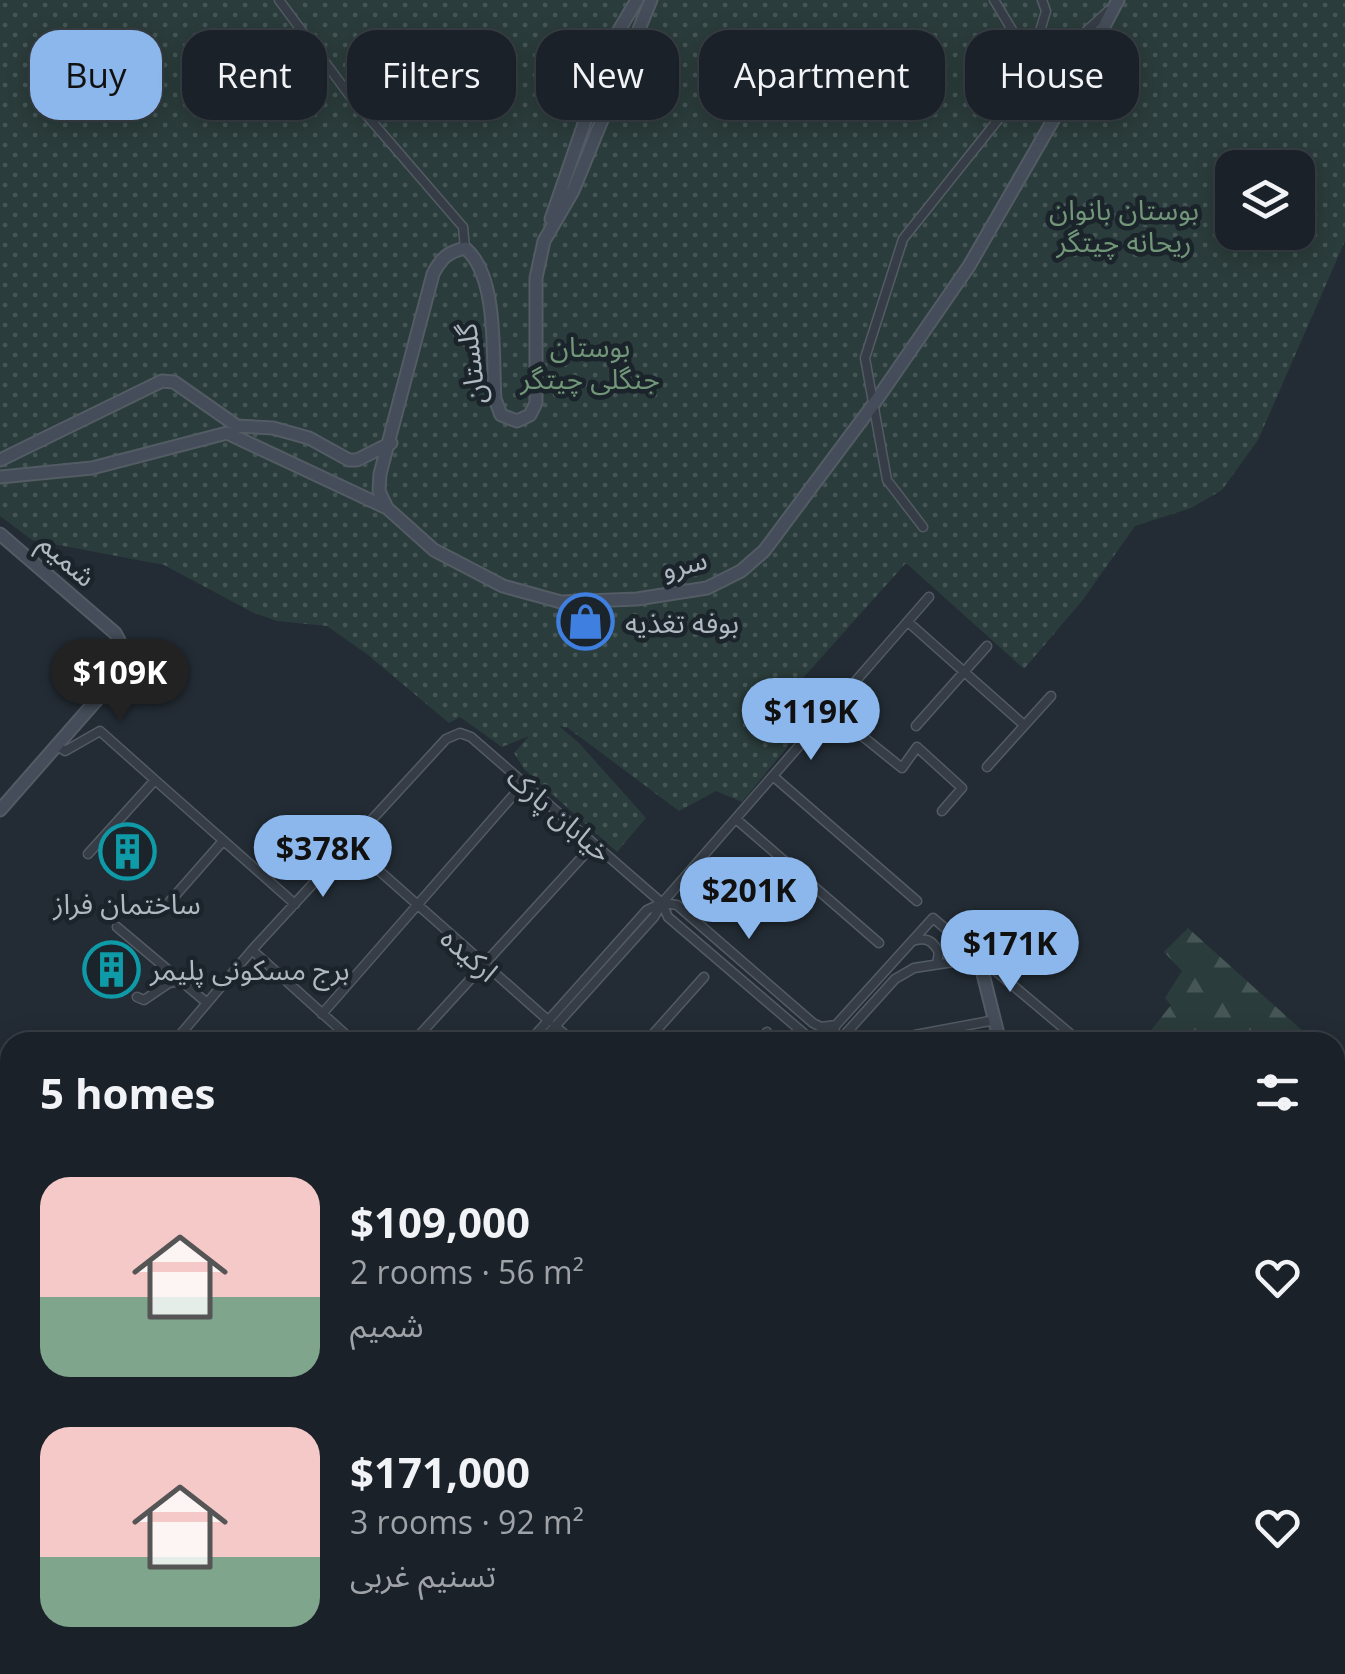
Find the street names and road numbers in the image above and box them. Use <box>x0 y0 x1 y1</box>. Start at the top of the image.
street label: گلستان <box>446 321 494 407</box>
street label: شمیم <box>29 524 105 597</box>
street label: سرو <box>657 539 711 587</box>
street label: خیابان پارک <box>499 758 621 870</box>
street label: ارکیده <box>433 919 507 989</box>

